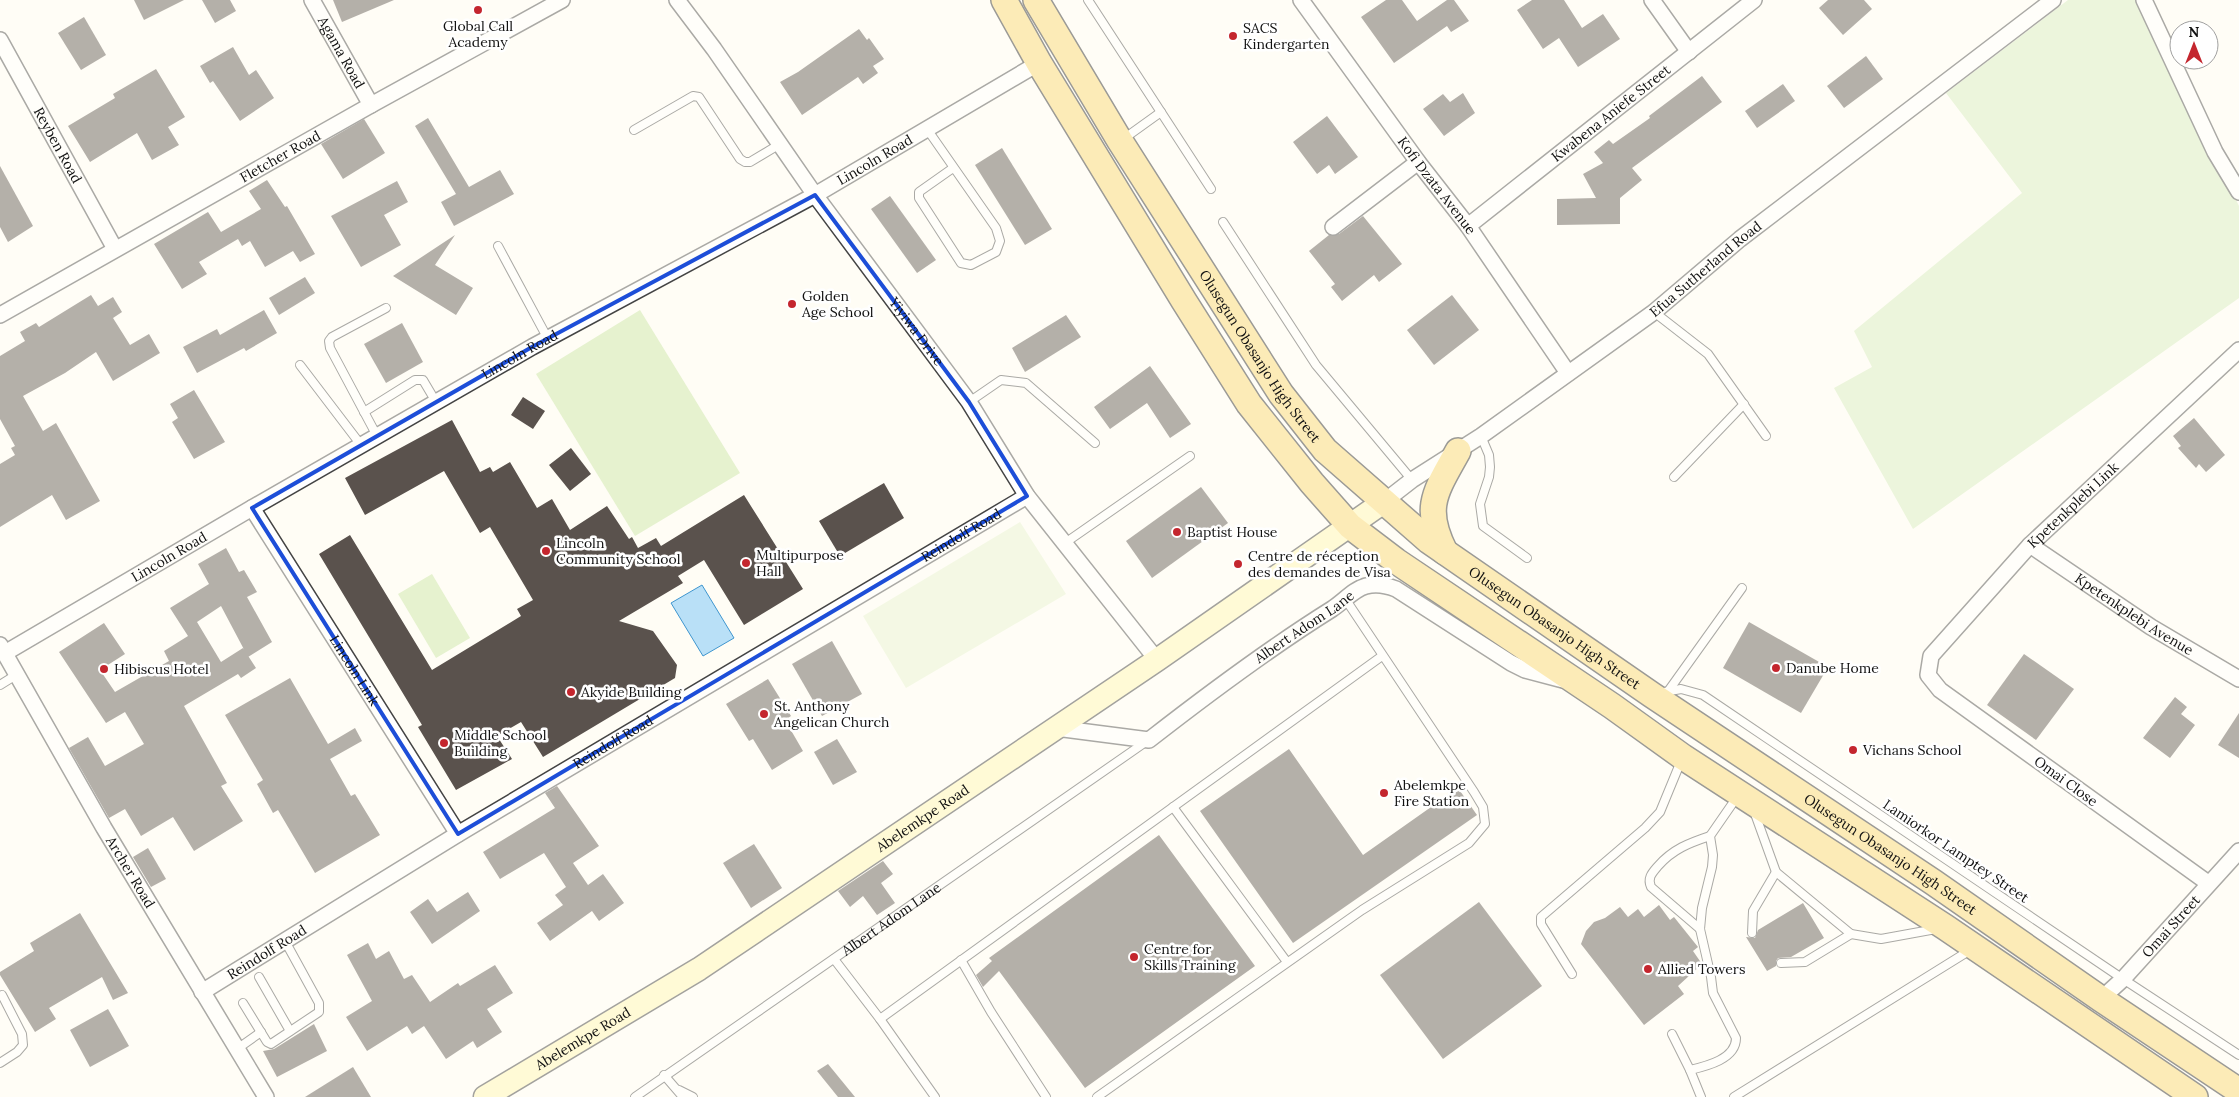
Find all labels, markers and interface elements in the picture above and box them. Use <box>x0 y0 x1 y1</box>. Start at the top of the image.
marker: Global Call Academy <box>472 4 484 16</box>
street label: Agama Road <box>314 12 369 91</box>
place label: Global Call Academy <box>443 17 513 51</box>
place label: SACS Kindergarten <box>1243 19 1330 53</box>
north arrow <box>2169 20 2219 70</box>
text: N <box>2189 23 2200 41</box>
marker: SACS Kindergarten <box>1227 30 1239 42</box>
street label: Kwabena Aniefe Street <box>1548 60 1674 166</box>
street label: Reyben Road <box>30 104 86 186</box>
street label: Fletcher Road <box>237 126 324 186</box>
street label: Lincoln Road <box>834 131 916 189</box>
street label: Kofi Dzata Avenue <box>1394 133 1480 238</box>
street label: Efua Sutherland Road <box>1646 217 1765 321</box>
street label: Olusegun Obasanjo High Street <box>1195 267 1325 447</box>
place label: Golden Age School <box>801 287 874 321</box>
street label: Yiyiwa Drive <box>885 293 948 370</box>
marker: Golden Age School <box>786 298 798 310</box>
street label: Lincoln Road <box>478 326 561 383</box>
street label: Kpetenkplebi Link <box>2024 458 2122 552</box>
street label: Reindolf Road <box>918 504 1004 566</box>
place label: Baptist House <box>1187 523 1278 541</box>
marker: Baptist House <box>1171 526 1183 538</box>
street label: Lincoln Road <box>128 528 210 586</box>
place label: Lincoln Community School <box>556 534 681 568</box>
marker: Lincoln Community School <box>540 545 552 557</box>
place label: Multipurpose Hall <box>756 546 844 580</box>
place label: Centre de réception des demandes de Visa <box>1248 547 1391 581</box>
marker: Multipurpose Hall <box>740 557 752 569</box>
marker: Centre de réception des demandes de Visa <box>1232 558 1244 570</box>
street label: Olusegun Obasanjo High Street <box>1465 562 1644 694</box>
street label: Kpetenkplebi Avenue <box>2071 569 2197 659</box>
street label: Albert Adom Lane <box>1250 586 1358 668</box>
street label: Lincoln Link <box>326 632 384 709</box>
place label: Danube Home <box>1786 659 1879 677</box>
place label: Hibiscus Hotel <box>114 660 209 678</box>
marker: Danube Home <box>1770 662 1782 674</box>
marker: Hibiscus Hotel <box>98 663 110 675</box>
place label: Akyide Building <box>580 683 682 701</box>
marker: Akyide Building <box>565 686 577 698</box>
place label: St. Anthony Angelican Church <box>773 697 889 731</box>
marker: St. Anthony Angelican Church <box>758 708 770 720</box>
street label: Reindolf Road <box>570 711 656 773</box>
place label: Middle School Building <box>454 726 547 760</box>
marker: Middle School Building <box>438 737 450 749</box>
place label: Vichans School <box>1862 741 1962 759</box>
marker: Vichans School <box>1847 744 1859 756</box>
street label: Omai Close <box>2031 752 2102 810</box>
place label: Abelemkpe Fire Station <box>1393 776 1470 810</box>
street label: Abelemkpe Road <box>872 780 972 856</box>
marker: Abelemkpe Fire Station <box>1378 787 1390 799</box>
street label: Olusegun Obasanjo High Street <box>1800 790 1981 919</box>
street label: Lamiorkor Lamptey Street <box>1880 795 2033 907</box>
street label: Archer Road <box>102 832 159 911</box>
street label: Albert Adom Lane <box>837 878 945 960</box>
street label: Omai Street <box>2138 891 2204 961</box>
street label: Reindolf Road <box>224 921 310 983</box>
place label: Centre for Skills Training <box>1144 940 1236 974</box>
marker: Centre for Skills Training <box>1128 951 1140 963</box>
place label: Allied Towers <box>1657 960 1745 978</box>
marker: Allied Towers <box>1642 963 1654 975</box>
street label: Abelemkpe Road <box>531 1003 634 1074</box>

